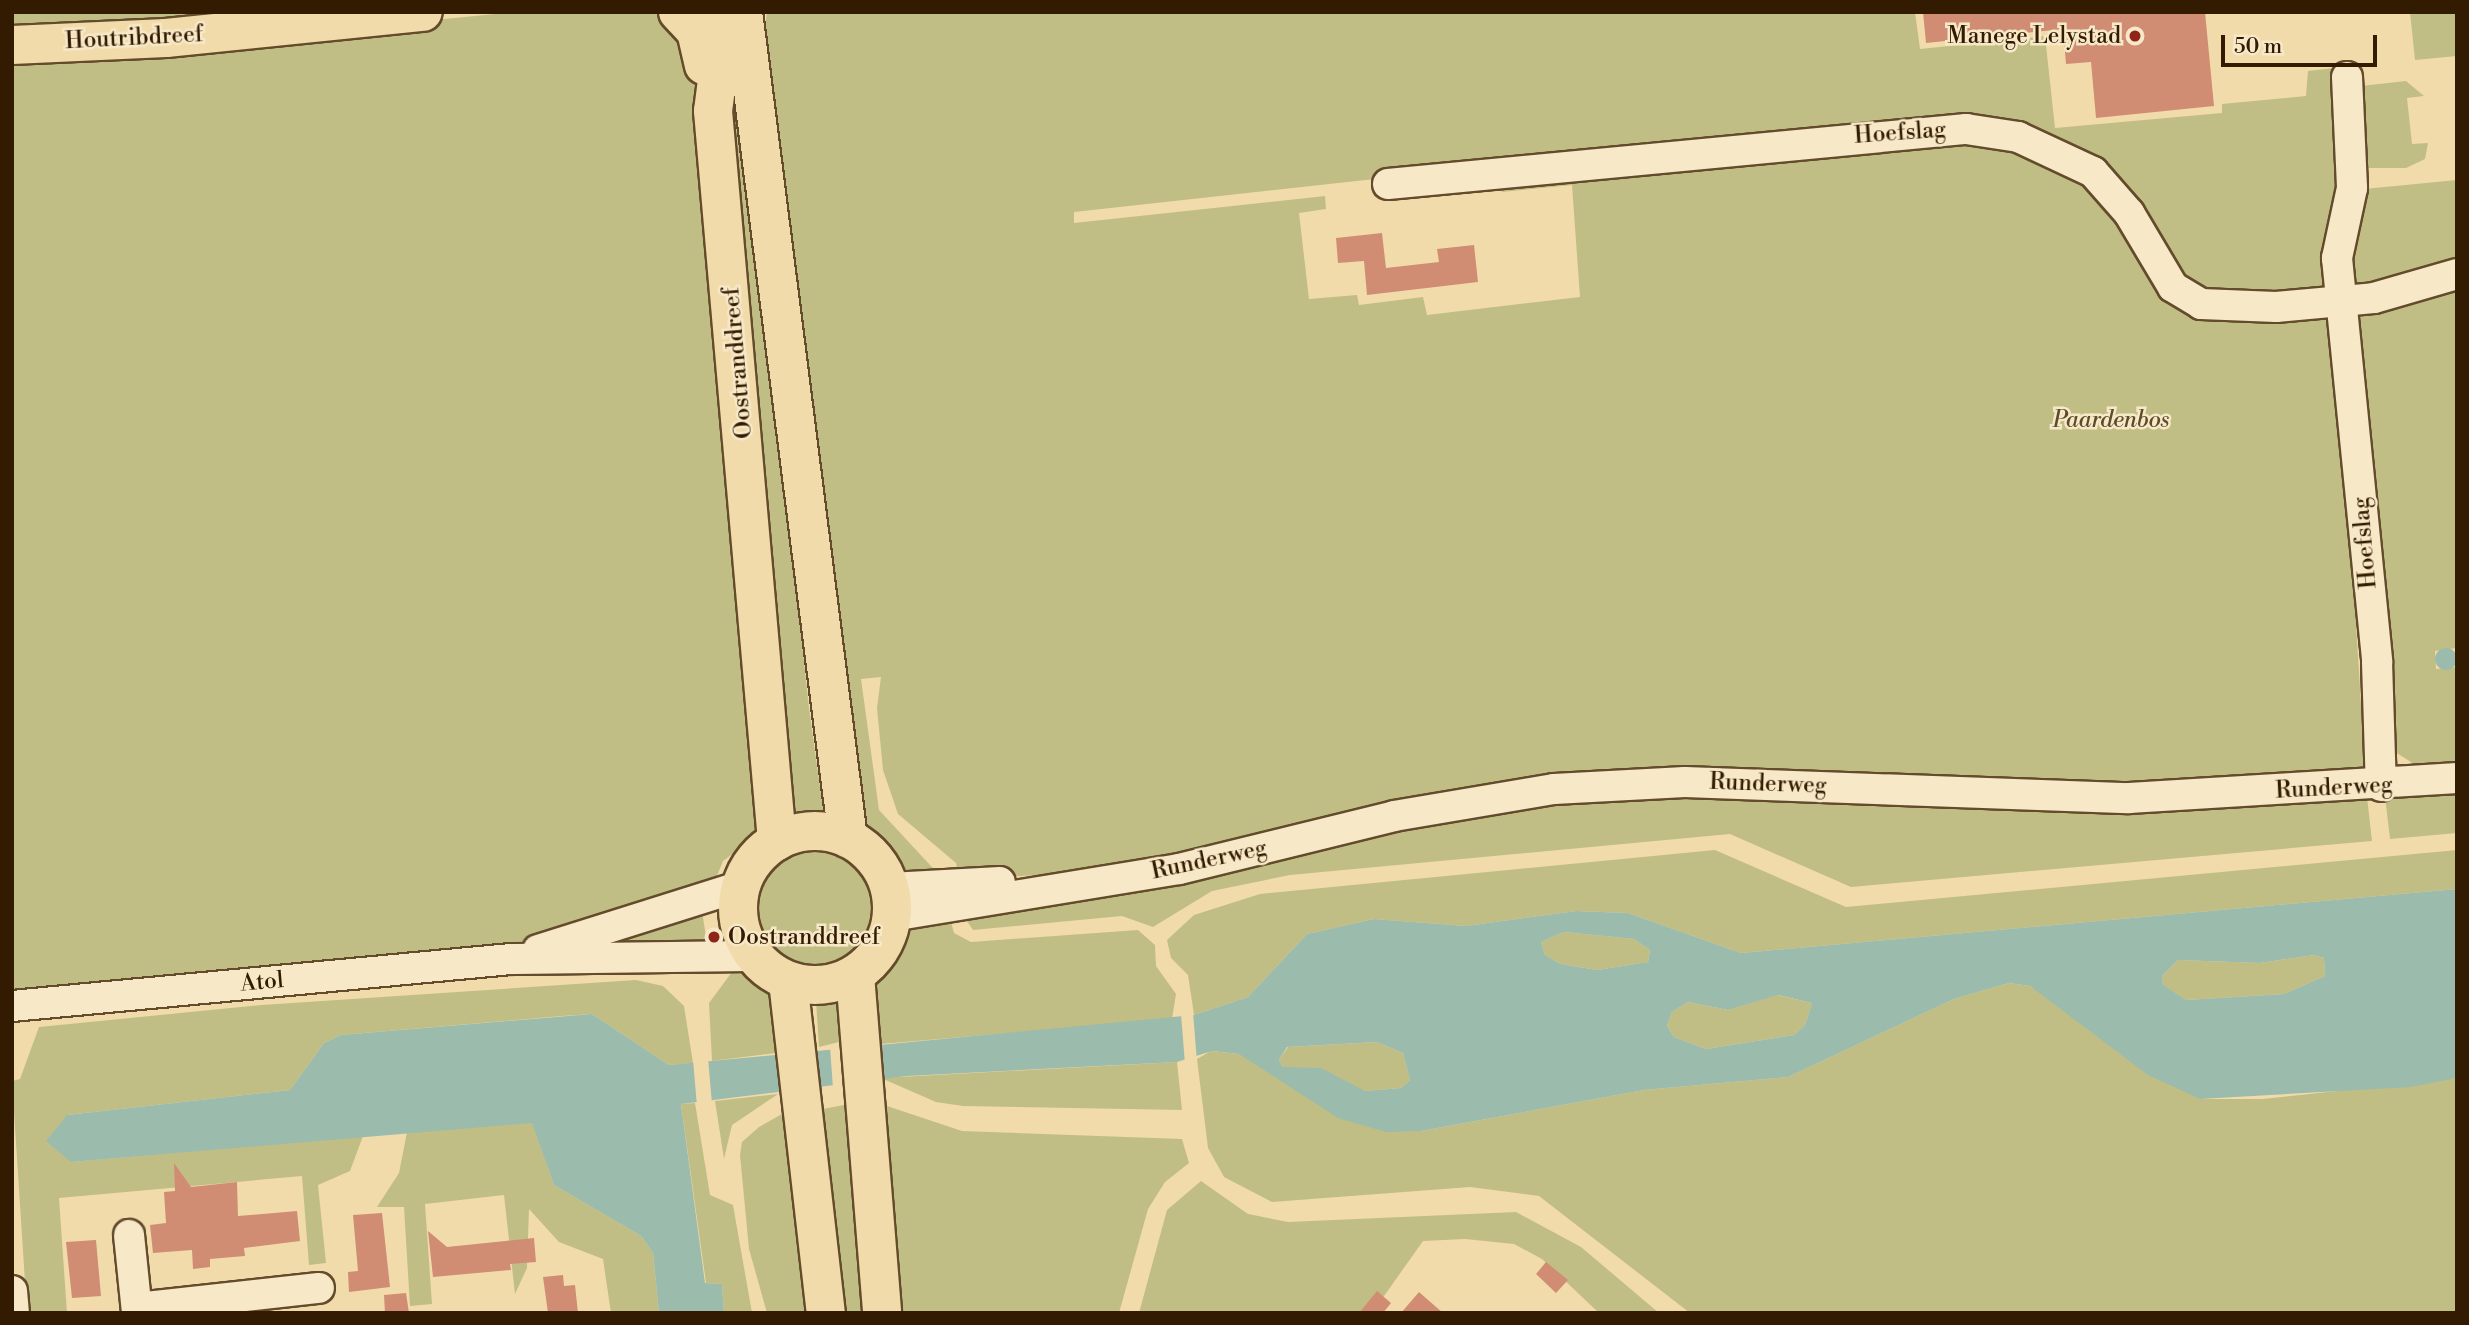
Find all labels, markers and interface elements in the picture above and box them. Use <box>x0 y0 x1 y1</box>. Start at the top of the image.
street label: Houtribdreef <box>64 21 204 55</box>
scale bar <box>2224 21 2380 65</box>
place label: Manege Lelystad <box>1947 22 2121 50</box>
marker: Manege Lelystad <box>2127 28 2143 44</box>
text: 50 m <box>2234 34 2282 60</box>
street label: Hoefslag <box>1853 116 1947 150</box>
street label: Oostranddreef <box>718 286 758 440</box>
park label: Paardenbos <box>2053 406 2169 434</box>
street label: Hoefslag <box>2347 496 2383 590</box>
street label: Runderweg <box>1709 768 1827 800</box>
street label: Runderweg <box>2275 771 2393 805</box>
street label: Runderweg <box>1149 834 1269 886</box>
place label: Oostranddreef <box>728 923 880 951</box>
marker: Oostranddreef <box>706 929 722 945</box>
street label: Atol <box>239 966 285 998</box>

